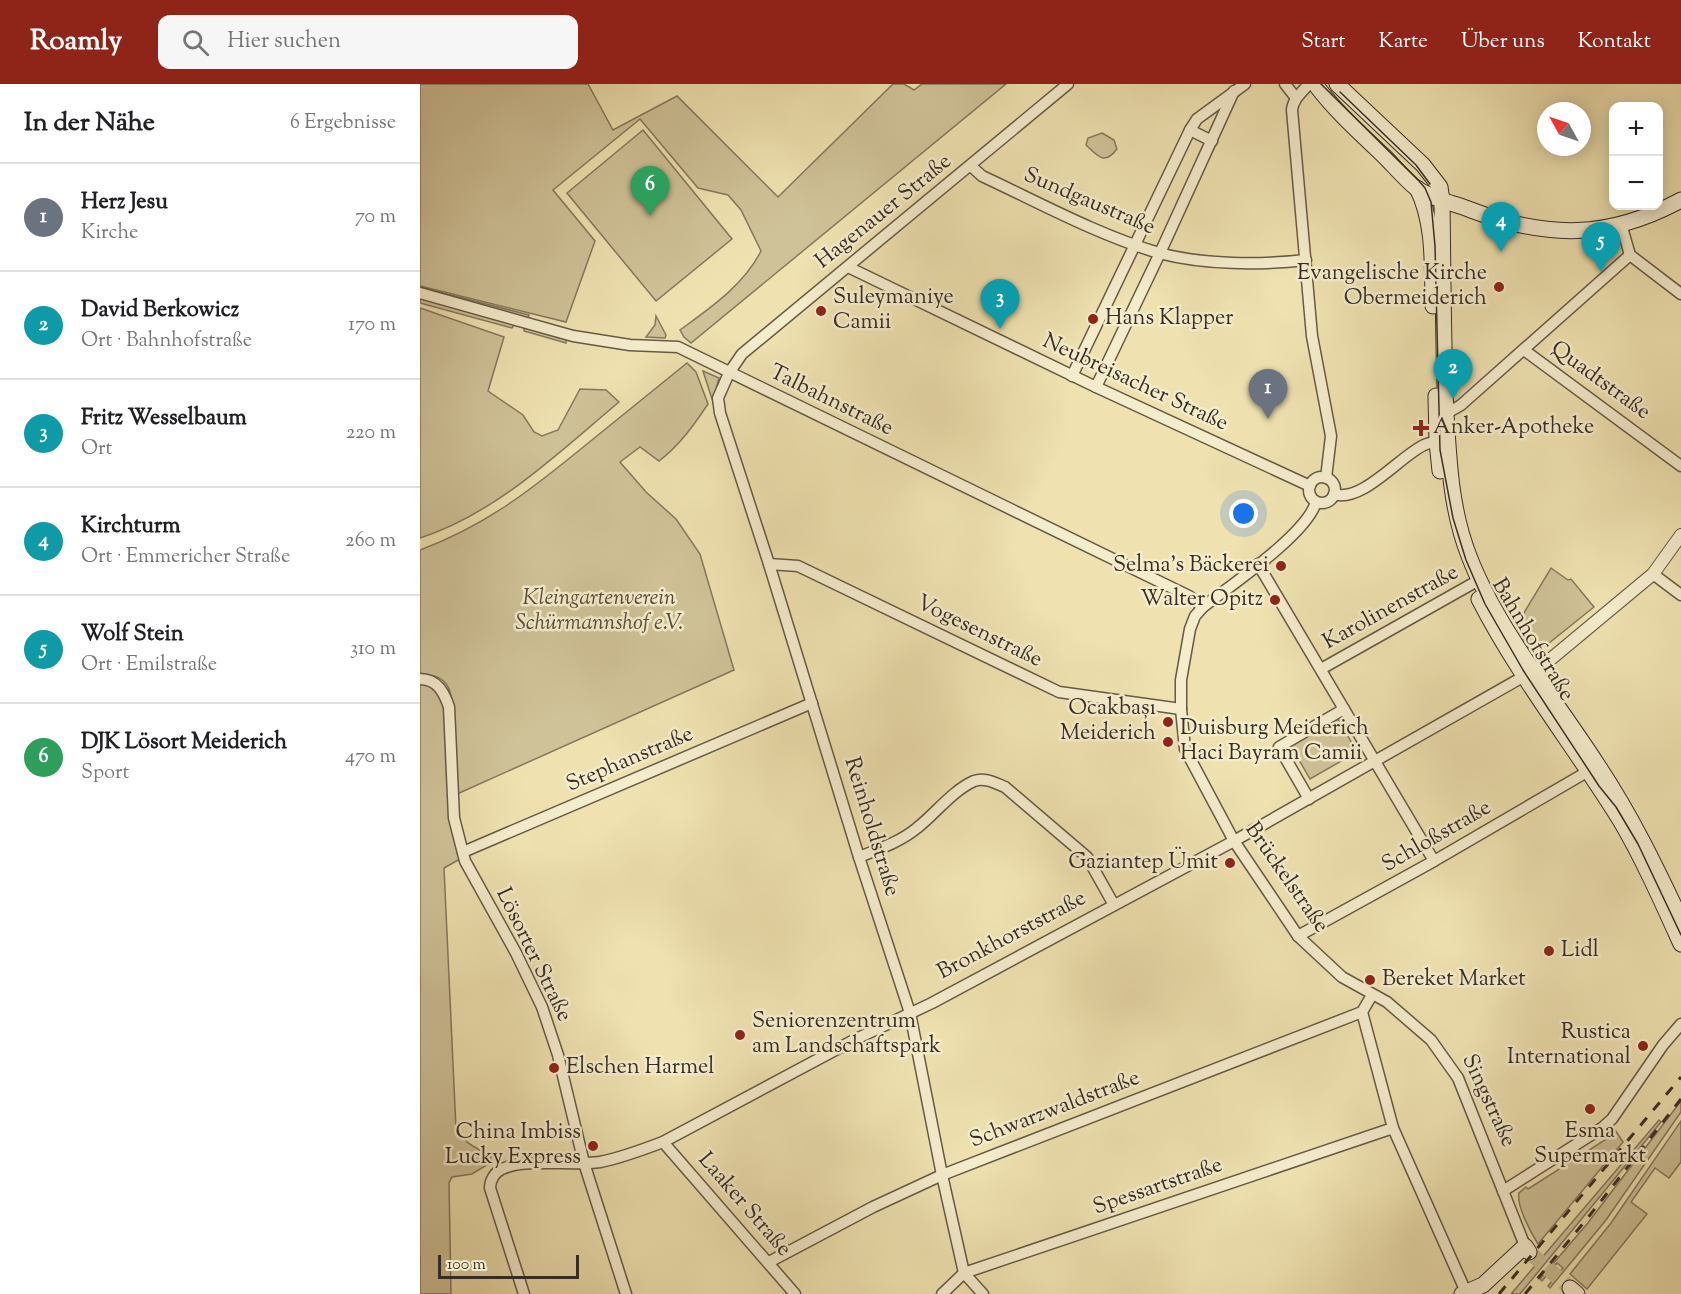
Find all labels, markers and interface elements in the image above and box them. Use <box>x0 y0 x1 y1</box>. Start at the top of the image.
search box <box>158 15 578 69</box>
text: Roamly <box>30 22 122 62</box>
icon: search <box>179 26 212 59</box>
text: Hier suchen <box>227 26 341 58</box>
text: Start <box>1301 27 1345 57</box>
text: Karte <box>1378 27 1428 57</box>
text: Über uns <box>1461 27 1545 57</box>
text: Kontakt <box>1578 27 1651 57</box>
north arrow <box>1537 102 1591 156</box>
map controls <box>1609 102 1663 210</box>
button: + <box>1609 102 1663 156</box>
text: In der Nähe <box>24 105 155 142</box>
text: 6 Ergebnisse <box>290 109 396 138</box>
street label: Hagenauer Straße <box>809 147 959 277</box>
button: − <box>1609 156 1663 210</box>
street label: Sundgaustraße <box>1018 160 1160 244</box>
pin: 6 <box>630 166 670 216</box>
text: Herz Jesu <box>81 187 168 219</box>
pin: 4 <box>1482 202 1520 252</box>
text: 1 <box>40 203 47 232</box>
text: 70 m <box>355 203 396 232</box>
text: Kirche <box>81 219 138 248</box>
pin: 5 <box>1582 222 1620 272</box>
place label: Evangelische Kirche Obermeiderich <box>1297 258 1487 315</box>
pin: 3 <box>980 280 1020 329</box>
marker: Evangelische Kirche Obermeiderich <box>1492 280 1506 294</box>
place label: Suleymaniye Camii <box>833 282 954 339</box>
text: David Berkowicz <box>81 295 239 327</box>
place label: Hans Klapper <box>1105 303 1234 335</box>
marker: Suleymaniye Camii <box>814 304 828 318</box>
text: 2 <box>39 311 48 340</box>
text: 170 m <box>348 311 396 340</box>
marker: Hans Klapper <box>1086 312 1100 326</box>
street label: Neubreisacher Straße <box>1037 326 1233 440</box>
text: Ort · Bahnhofstraße <box>81 327 252 356</box>
street label: Quadtstraße <box>1543 334 1657 428</box>
pin: 2 <box>1434 350 1472 399</box>
street label: Talbahnstraße <box>764 357 898 445</box>
pin: 1 <box>1248 370 1288 419</box>
text: Fritz Wesselbaum <box>81 403 247 435</box>
place label: Anker-Apotheke <box>1433 412 1594 444</box>
text: 3 <box>39 419 48 448</box>
text: 220 m <box>346 419 396 448</box>
marker: Anker-Apotheke <box>1414 421 1428 435</box>
text: Ort <box>81 435 112 464</box>
your location <box>1229 499 1258 528</box>
text: Kirchturm <box>81 511 180 543</box>
text: 4 <box>38 527 49 556</box>
text: 260 m <box>345 527 396 556</box>
text: Ort · Emmericher Straße <box>81 543 290 572</box>
place label: Selma's Bäckerei <box>1113 550 1269 582</box>
street label: Karolinenstraße <box>1317 557 1465 659</box>
marker: Selma's Bäckerei <box>1274 559 1288 573</box>
street label: Bahnhofstraße <box>1483 572 1581 708</box>
park label: Kleingartenverein Schürmannshof e.V. <box>515 583 683 640</box>
place label: Walter Opitz <box>1140 584 1263 616</box>
street label: Vogesenstraße <box>910 588 1048 676</box>
marker: Walter Opitz <box>1268 593 1282 607</box>
text: Wolf Stein <box>81 619 184 651</box>
text: 5 <box>40 635 47 664</box>
text: 310 m <box>350 635 396 664</box>
text: Ort · Emilstraße <box>81 651 217 680</box>
place label: Ocakbaşı Meiderich <box>1060 693 1156 750</box>
place label: Duisburg Meiderich Haci Bayram Camii <box>1180 713 1369 770</box>
marker: Ocakbaşı Meiderich <box>1161 715 1175 729</box>
street label: Stephanstraße <box>561 719 699 801</box>
text: DJK Lösort Meiderich <box>81 727 287 759</box>
marker: Duisburg Meiderich Haci Bayram Camii <box>1161 735 1175 749</box>
text: 6 <box>39 743 48 772</box>
text: 470 m <box>345 743 396 772</box>
street label: Reinholdstraße <box>835 753 907 901</box>
text: Sport <box>81 759 129 788</box>
street label: Schloßstraße <box>1376 793 1498 881</box>
street label: Brückelstraße <box>1236 816 1336 940</box>
place label: Gaziantep Ümit <box>1068 846 1218 879</box>
marker: Gaziantep Ümit <box>1223 856 1237 870</box>
street label: Lösorter Straße <box>487 882 579 1028</box>
street label: Bronkhorststraße <box>932 883 1092 989</box>
place label: Lidl <box>1561 935 1599 967</box>
marker: Lidl <box>1542 944 1556 958</box>
place label: Bereket Market <box>1382 964 1526 996</box>
marker: Bereket Market <box>1363 973 1377 987</box>
place label: Seniorenzentrum am Landschaftspark <box>752 1006 941 1063</box>
place label: Rustica International <box>1507 1017 1631 1074</box>
marker: Seniorenzentrum am Landschaftspark <box>733 1028 747 1042</box>
marker: Rustica International <box>1636 1039 1650 1053</box>
street label: Singstraße <box>1453 1049 1523 1153</box>
place label: Elschen Harmel <box>566 1052 714 1084</box>
marker: Elschen Harmel <box>547 1061 561 1075</box>
street label: Schwarzwaldstraße <box>965 1063 1145 1157</box>
marker: Esma Supermarkt <box>1583 1102 1597 1116</box>
place label: Esma Supermarkt <box>1534 1116 1646 1173</box>
place label: China Imbiss Lucky Express <box>445 1117 581 1174</box>
marker: China Imbiss Lucky Express <box>586 1139 600 1153</box>
street label: Laaker Straße <box>690 1146 798 1264</box>
street label: Spessartstraße <box>1089 1150 1227 1224</box>
scale bar <box>438 1252 579 1280</box>
text: 100 m <box>447 1254 486 1277</box>

